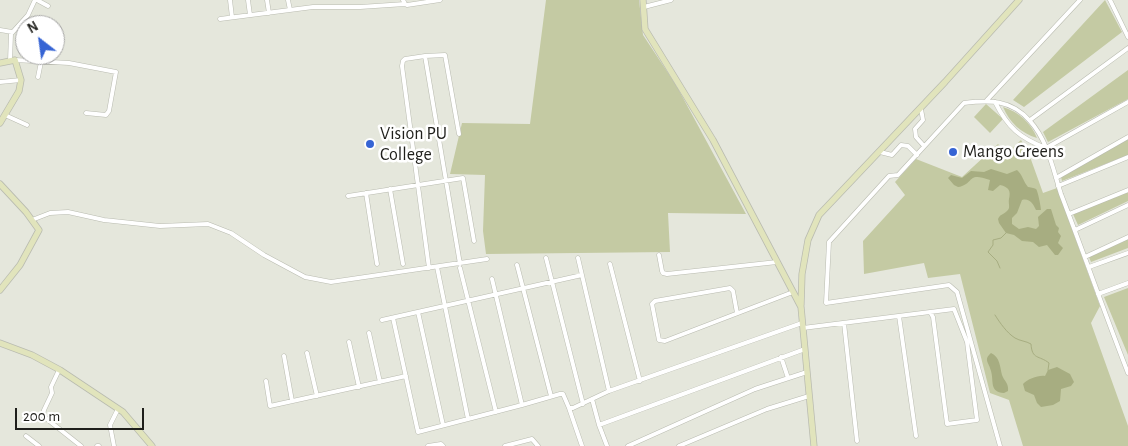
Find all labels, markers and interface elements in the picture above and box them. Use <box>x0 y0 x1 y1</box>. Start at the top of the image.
north arrow <box>15 15 65 65</box>
text: N <box>25 19 41 36</box>
place label: Vision PU College <box>380 123 447 166</box>
marker: Vision PU College <box>364 138 376 150</box>
place label: Mango Greens <box>963 141 1064 163</box>
marker: Mango Greens <box>947 146 959 158</box>
scale bar <box>18 398 146 430</box>
text: 200 m <box>23 409 60 424</box>

